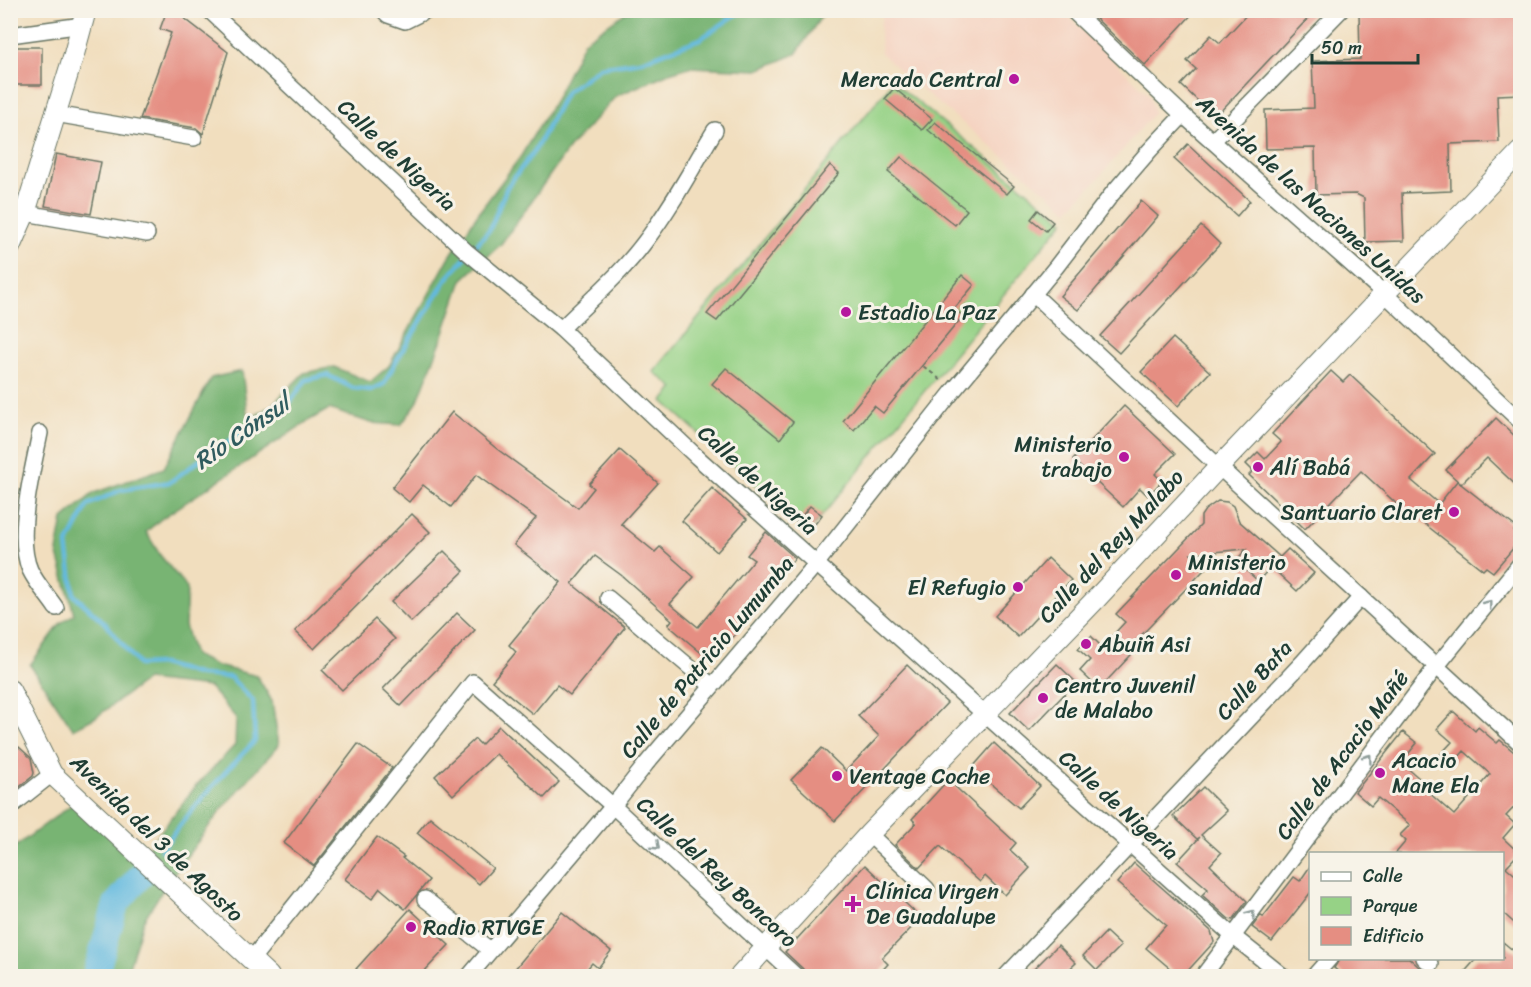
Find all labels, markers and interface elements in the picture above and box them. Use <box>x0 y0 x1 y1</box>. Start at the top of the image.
scale bar <box>1312 27 1418 65</box>
text: 50 m <box>1321 32 1362 64</box>
place label: Mercado Central <box>841 60 1003 99</box>
marker: Mercado Central <box>1007 72 1021 86</box>
street label: Avenida de las Naciones Unidas <box>1186 84 1435 313</box>
street label: Calle de Nigeria <box>328 89 466 221</box>
place label: Estadio La Paz <box>858 293 997 332</box>
marker: Estadio La Paz <box>839 305 853 319</box>
water label: Río Cónsul <box>185 380 304 481</box>
street label: Calle de Nigeria <box>688 415 828 545</box>
place label: Ministerio trabajo <box>1014 425 1112 489</box>
place label: Alí Babá <box>1269 448 1350 487</box>
marker: Ministerio trabajo <box>1117 450 1131 464</box>
street label: Calle del Rey Malabo <box>1028 459 1194 633</box>
marker: Alí Babá <box>1251 460 1265 474</box>
place label: Santuario Claret <box>1281 493 1443 532</box>
marker: Santuario Claret <box>1447 505 1461 519</box>
place label: Ministerio sanidad <box>1187 543 1286 607</box>
street label: Calle de Patricio Lumumba <box>610 547 804 767</box>
place label: El Refugio <box>907 568 1006 607</box>
marker: Ministerio sanidad <box>1169 568 1183 582</box>
marker: El Refugio <box>1011 580 1025 594</box>
one-way arrow <box>1480 599 1491 610</box>
place label: Abuiñ Asi <box>1097 625 1191 664</box>
street label: Calle Bata <box>1206 630 1302 730</box>
marker: Abuiñ Asi <box>1079 637 1093 651</box>
street label: Calle de Acacio Mañé <box>1265 662 1419 848</box>
place label: Centro Juvenil de Malabo <box>1055 666 1196 730</box>
marker: Centro Juvenil de Malabo <box>1036 691 1050 705</box>
street label: Calle de Nigeria <box>1049 740 1189 870</box>
place label: Acacio Mane Ela <box>1391 741 1479 805</box>
street label: Avenida del 3 de Agosto <box>60 743 253 932</box>
one-way arrow <box>1361 753 1372 764</box>
place label: Ventage Coche <box>849 757 990 796</box>
marker: Acacio Mane Ela <box>1373 766 1387 780</box>
marker: Ventage Coche <box>830 769 844 783</box>
street label: Calle del Rey Boncoro <box>627 786 807 958</box>
one-way arrow <box>649 839 660 850</box>
legend <box>1309 852 1504 960</box>
text: Calle <box>1363 860 1403 892</box>
place label: Clínica Virgen De Guadalupe <box>866 872 999 936</box>
text: Parque <box>1363 890 1418 922</box>
marker: Clínica Virgen De Guadalupe <box>844 895 862 913</box>
place label: Radio RTVGE <box>423 908 545 947</box>
one-way arrow <box>1244 909 1255 920</box>
marker: Radio RTVGE <box>404 920 418 934</box>
text: Edificio <box>1363 920 1424 952</box>

